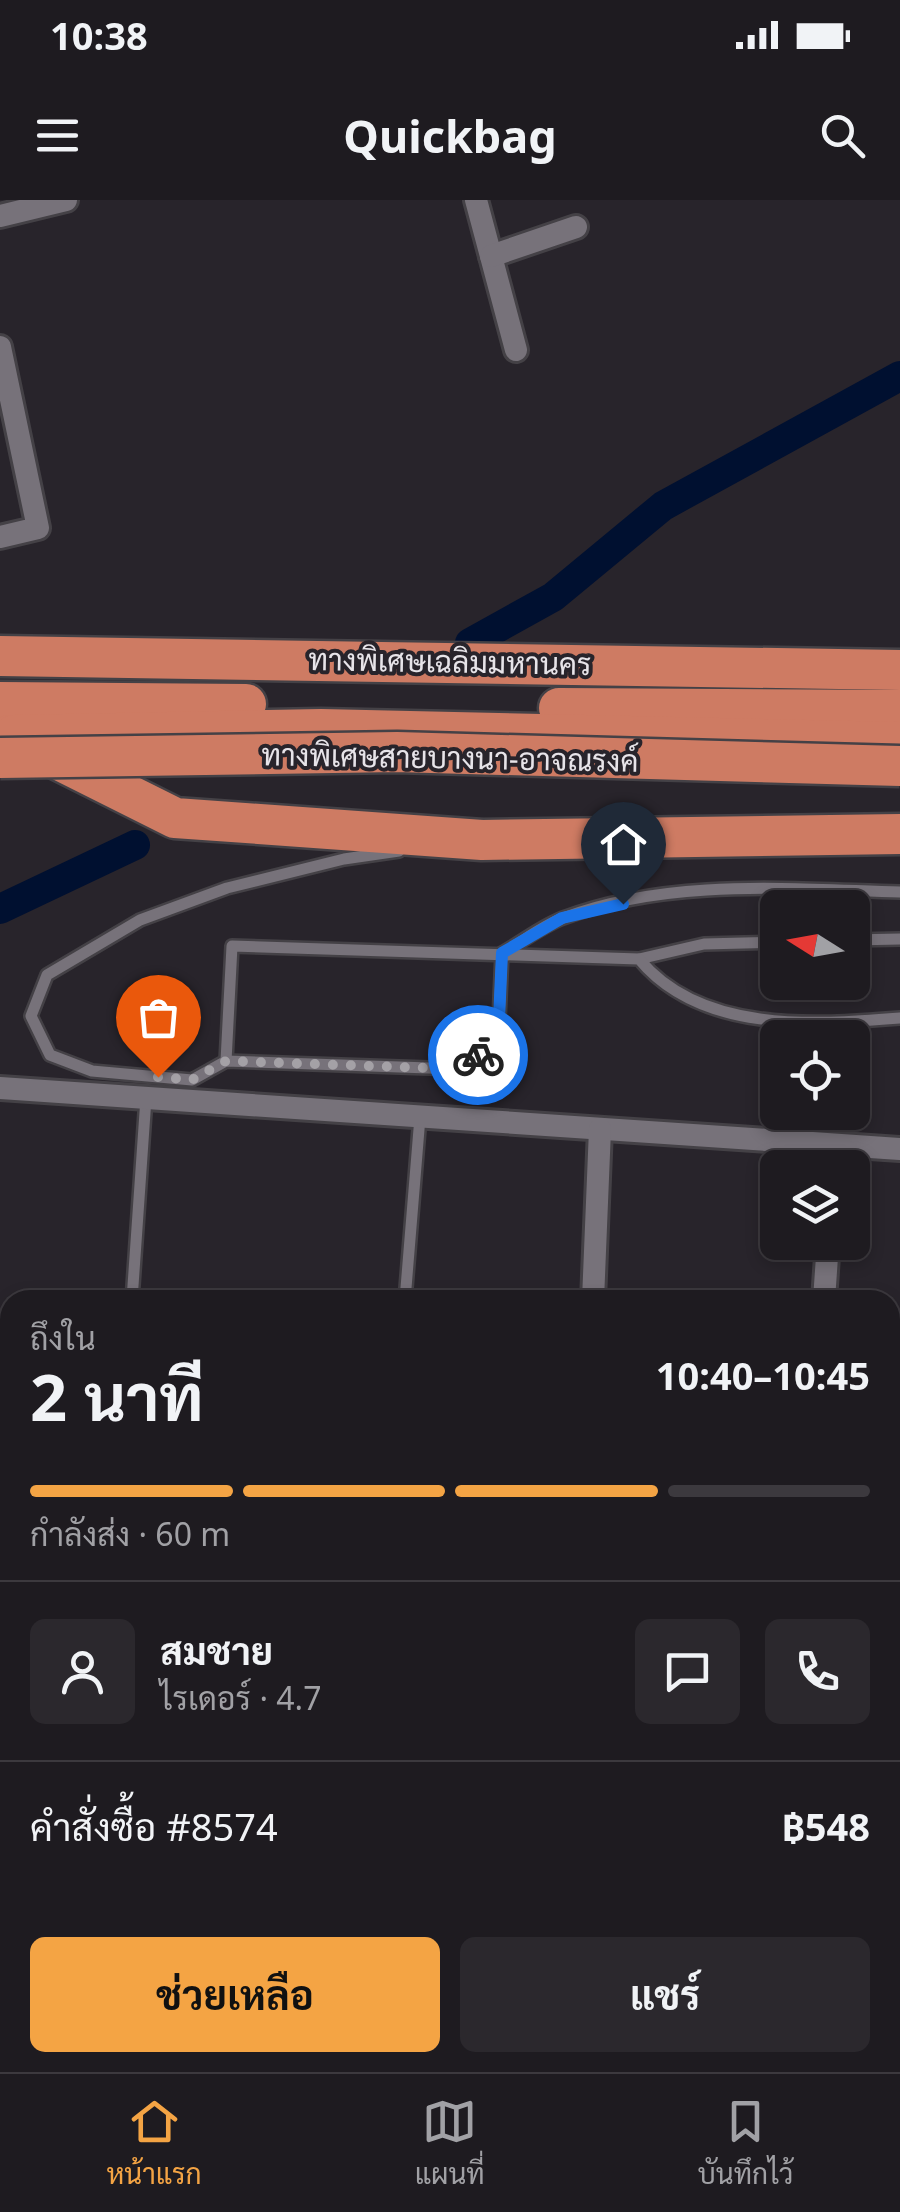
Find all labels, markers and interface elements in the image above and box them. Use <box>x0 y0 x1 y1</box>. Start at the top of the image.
text: 10:38 <box>50 9 148 61</box>
text: Quickbag <box>343 105 557 166</box>
icon: menu <box>30 108 85 163</box>
icon: search <box>815 108 870 163</box>
street label: ทางพิเศษเฉลิมมหานคร <box>308 638 592 684</box>
street label: ทางพิเศษสายบางนา-อาจณรงค์ <box>261 733 639 781</box>
pin <box>581 802 666 905</box>
icon: home <box>596 817 651 872</box>
north arrow <box>760 890 870 1000</box>
map controls <box>760 890 870 1260</box>
pin <box>116 975 201 1078</box>
icon: bag <box>131 990 186 1045</box>
courier <box>428 1005 528 1105</box>
button: locate <box>760 1020 870 1130</box>
icon: bike <box>451 1028 506 1083</box>
button: layers <box>760 1150 870 1260</box>
text: ถึงใน <box>30 1316 96 1359</box>
text: 10:40–10:45 <box>656 1349 870 1401</box>
text: 2 นาที <box>30 1352 204 1440</box>
text: กำลังส่ง · 60 m <box>30 1512 230 1555</box>
button: person <box>30 1619 135 1724</box>
button: chat <box>635 1619 740 1724</box>
button: phone <box>765 1619 870 1724</box>
text: สมชาย <box>160 1624 273 1676</box>
text: ไรเดอร์ · 4.7 <box>160 1676 322 1719</box>
text: คำสั่งซื้อ #8574 <box>30 1800 278 1852</box>
text: ฿548 <box>782 1800 870 1852</box>
button: ช่วยเหลือ <box>30 1937 440 2052</box>
button: แชร์ <box>460 1937 870 2052</box>
tab: หน้าแรก <box>107 2094 202 2192</box>
tab: แผนที่ <box>415 2094 485 2192</box>
tab: บันทึกไว้ <box>698 2094 793 2192</box>

